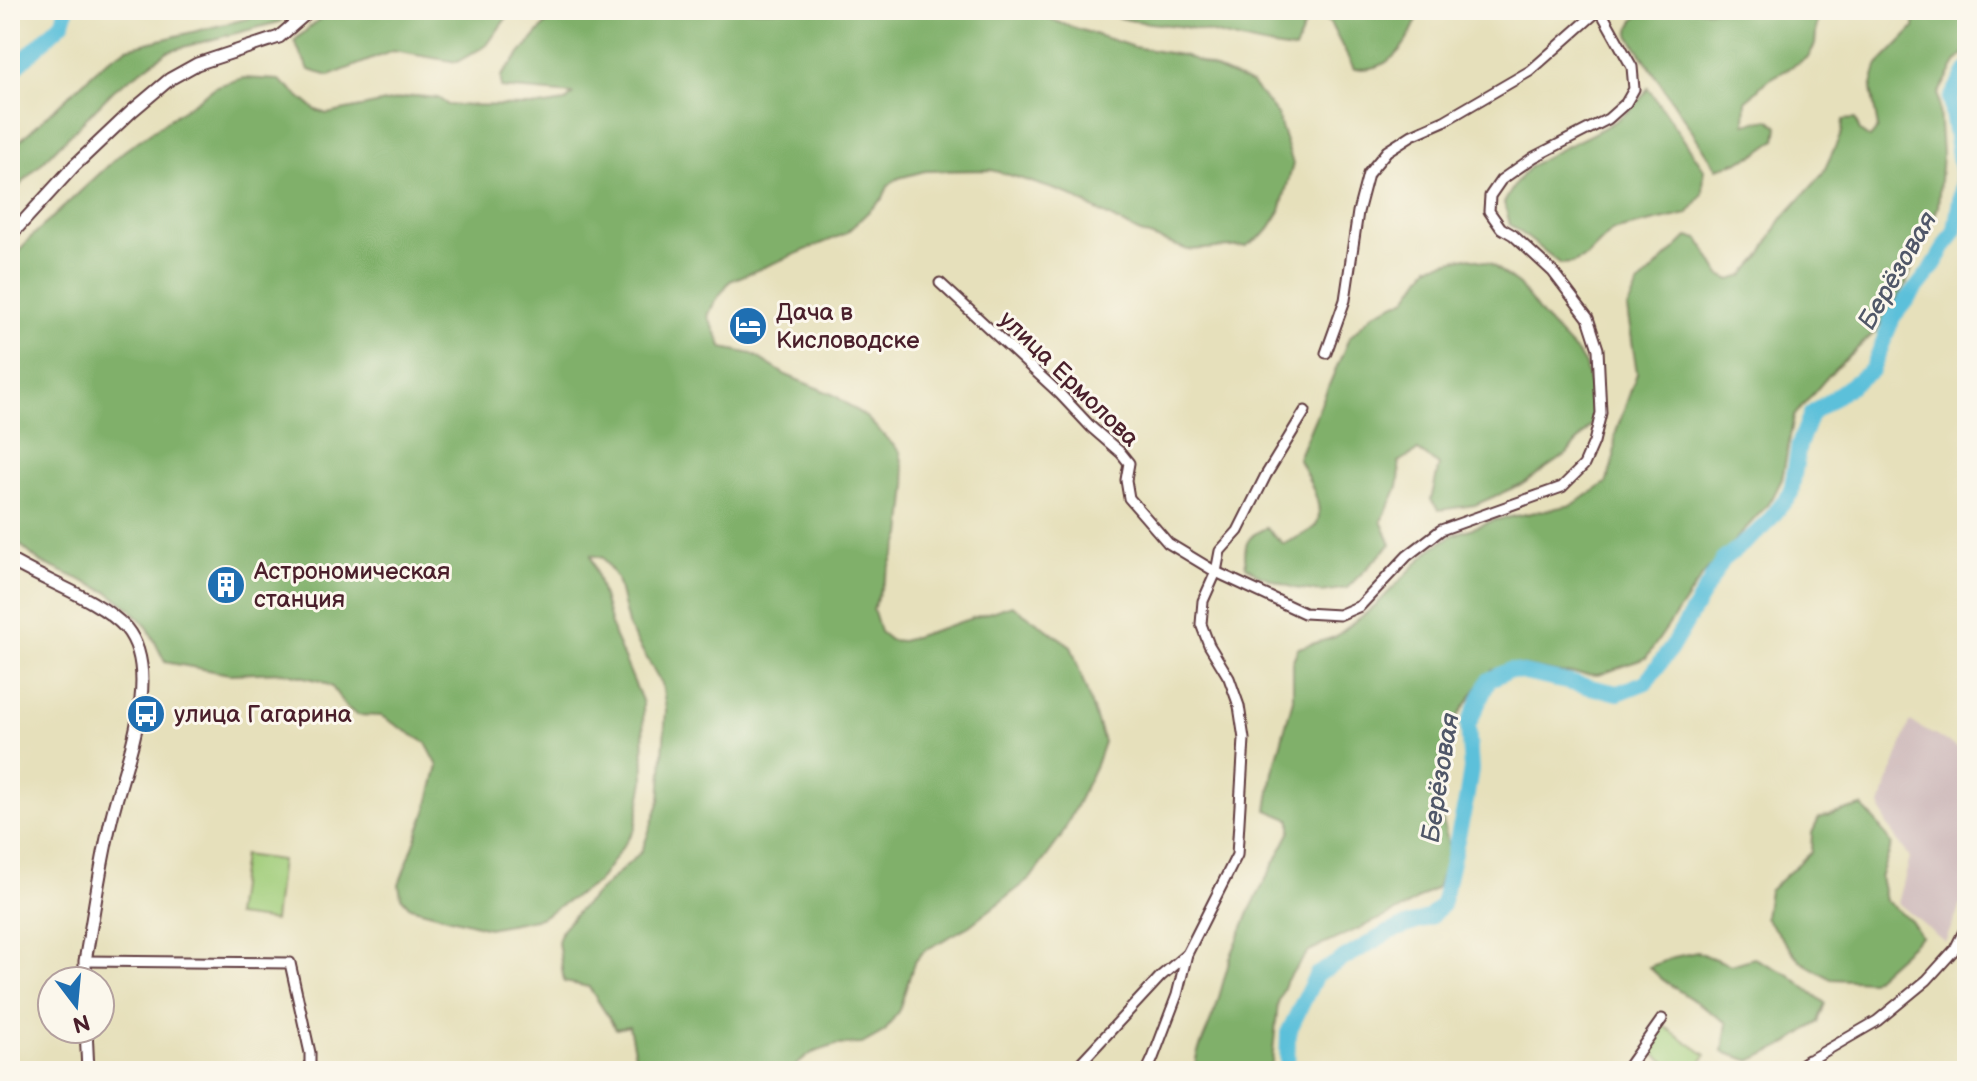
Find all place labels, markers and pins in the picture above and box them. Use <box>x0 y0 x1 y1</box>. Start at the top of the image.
place label: Дача в Кисловодске <box>776 298 920 355</box>
hotel icon: Дача в Кисловодске <box>727 305 769 347</box>
place label: Астрономическая станция <box>253 557 450 614</box>
building icon: Астрономическая станция <box>205 564 247 606</box>
bus stop icon: улица Гагарина <box>125 693 167 735</box>
place label: улица Гагарина <box>174 700 352 729</box>

